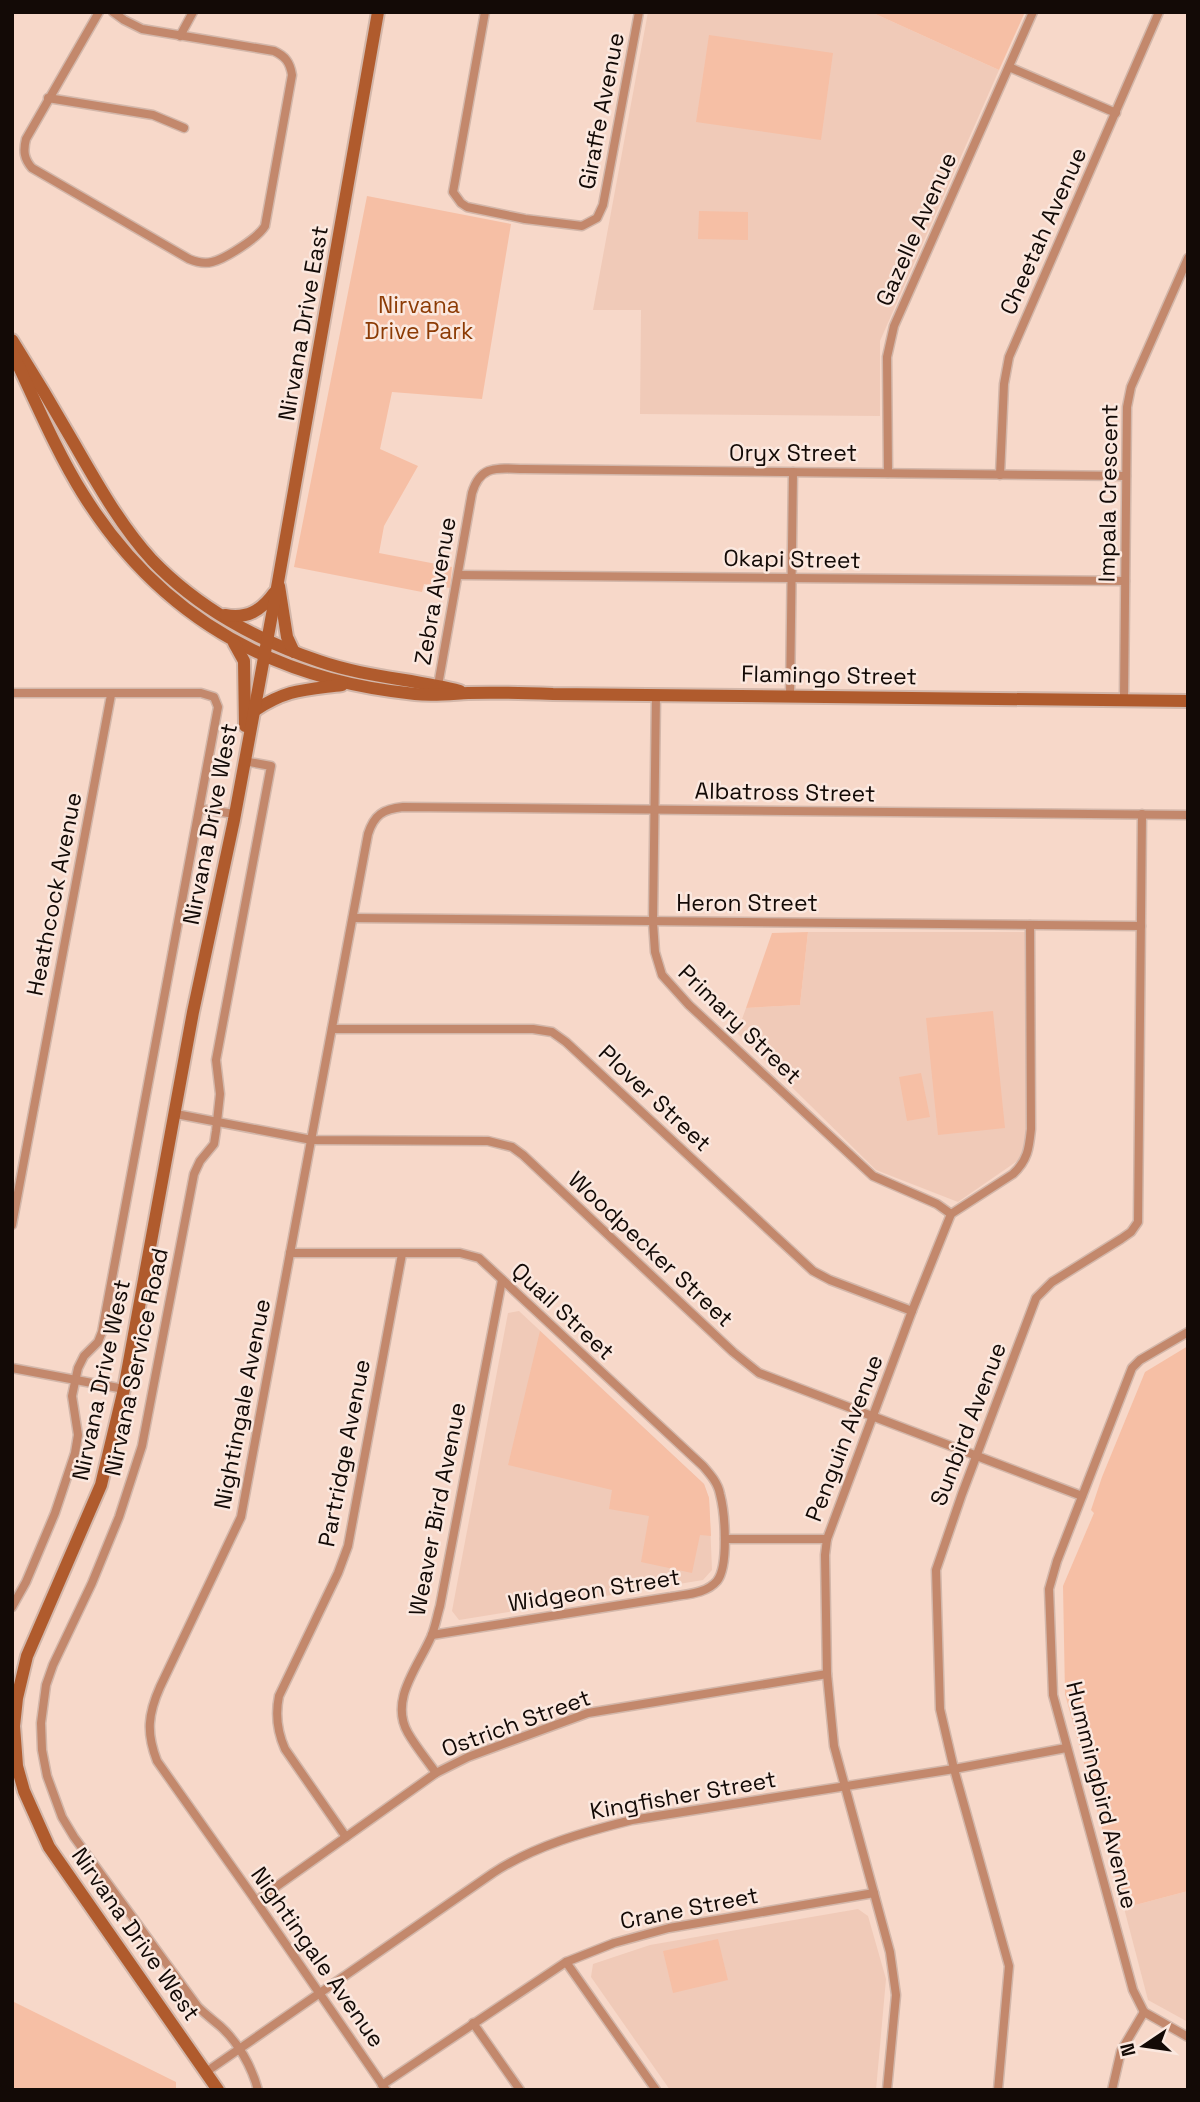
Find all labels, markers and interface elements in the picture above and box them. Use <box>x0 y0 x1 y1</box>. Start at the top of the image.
street label: Giraffe Avenue <box>571 30 631 192</box>
street label: Cheetah Avenue <box>993 143 1093 319</box>
street label: Gazelle Avenue <box>869 147 963 311</box>
street label: Nirvana Drive East <box>271 223 335 423</box>
park label: Nirvana Drive Park <box>365 290 473 346</box>
street label: Impala Crescent <box>1091 403 1125 583</box>
street label: Oryx Street <box>729 438 857 468</box>
street label: Zebra Avenue <box>407 515 463 667</box>
street label: Okapi Street <box>723 543 861 575</box>
street label: Flamingo Street <box>741 658 917 692</box>
street label: Nirvana Drive West <box>176 721 244 927</box>
street label: Albatross Street <box>694 775 876 809</box>
street label: Heathcock Avenue <box>20 790 88 998</box>
street label: Heron Street <box>676 888 818 918</box>
street label: Primary Street <box>672 958 808 1090</box>
street label: Plover Street <box>592 1038 718 1158</box>
street label: Woodpecker Street <box>562 1165 740 1333</box>
street label: Nirvana Service Road <box>97 1245 175 1479</box>
street label: Quail Street <box>505 1256 621 1366</box>
street label: Nirvana Drive West <box>65 1277 137 1483</box>
street label: Nightingale Avenue <box>207 1296 277 1512</box>
street label: Sunbird Avenue <box>923 1338 1013 1510</box>
street label: Penguin Avenue <box>798 1350 890 1526</box>
street label: Partridge Avenue <box>311 1357 377 1549</box>
street label: Weaver Bird Avenue <box>402 1400 472 1618</box>
street label: Widgeon Street <box>506 1562 682 1618</box>
street label: Hummingbird Avenue <box>1059 1678 1145 1912</box>
street label: Ostrich Street <box>437 1682 595 1764</box>
street label: Kingfisher Street <box>588 1764 778 1826</box>
street label: Nirvana Drive West <box>65 1842 207 2026</box>
street label: Nightingale Avenue <box>244 1861 392 2053</box>
street label: Crane Street <box>617 1880 761 1936</box>
north arrow <box>1109 2011 1179 2081</box>
text: N <box>1114 2041 1142 2059</box>

